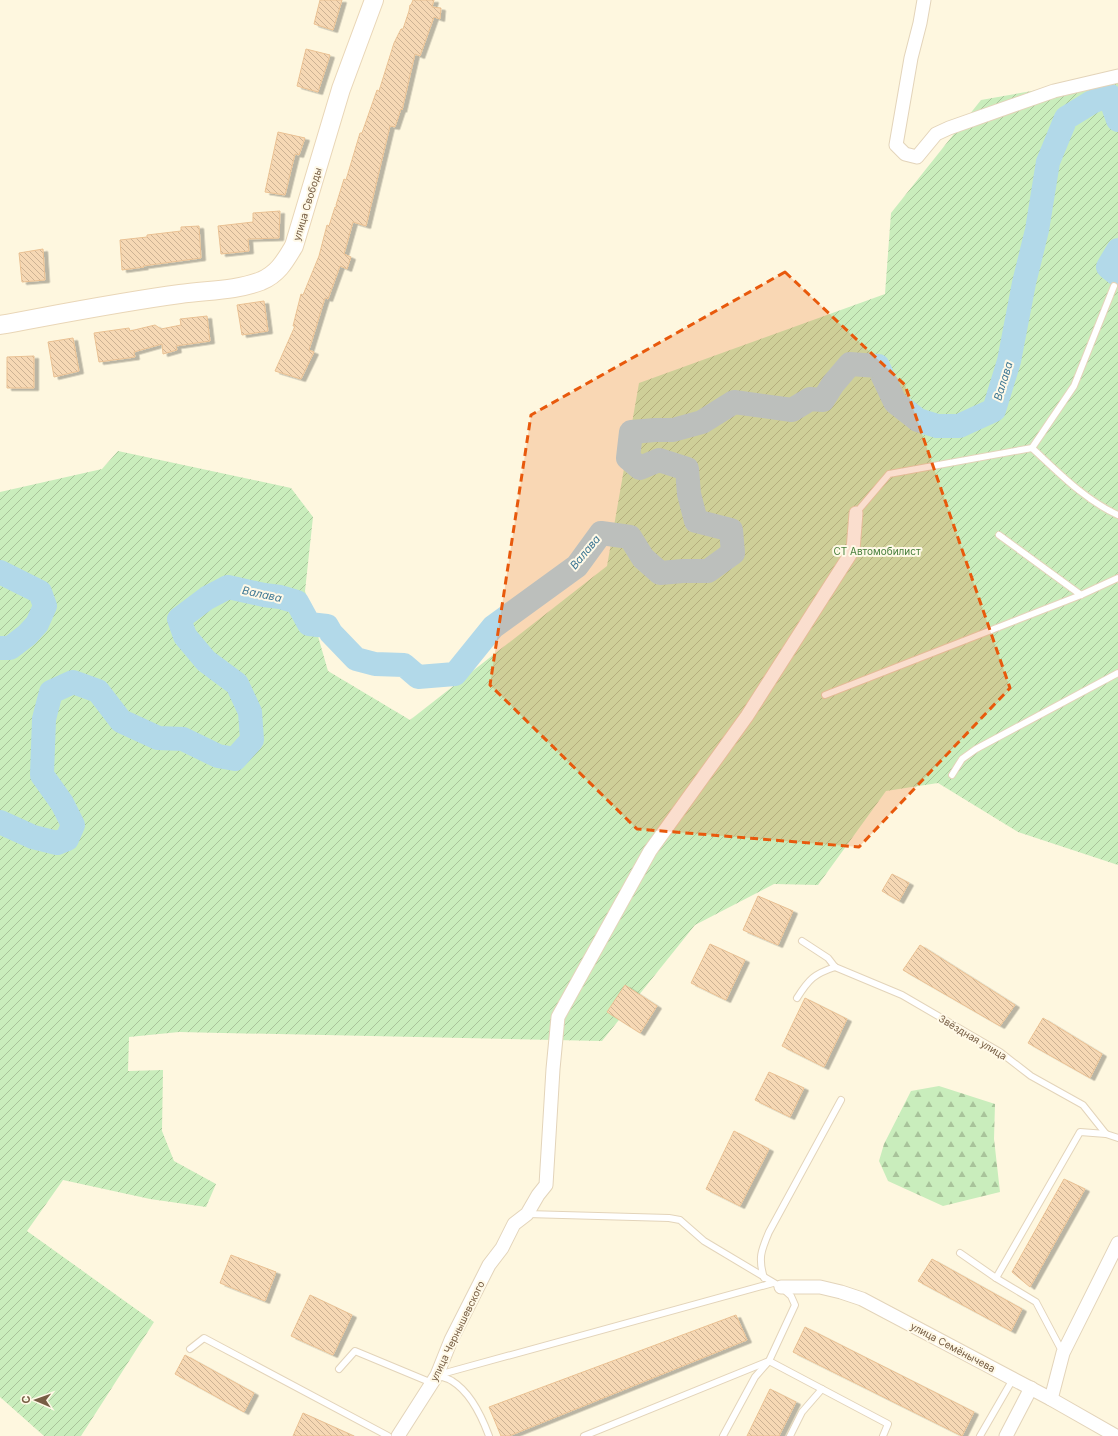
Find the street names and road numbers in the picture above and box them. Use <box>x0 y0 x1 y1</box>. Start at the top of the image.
street label: улица Свободы <box>290 166 324 242</box>
street label: Звёздная улица <box>937 1012 1009 1062</box>
street label: улица Чернышевского <box>427 1279 487 1383</box>
street label: улица Семёнычева <box>909 1320 997 1374</box>

